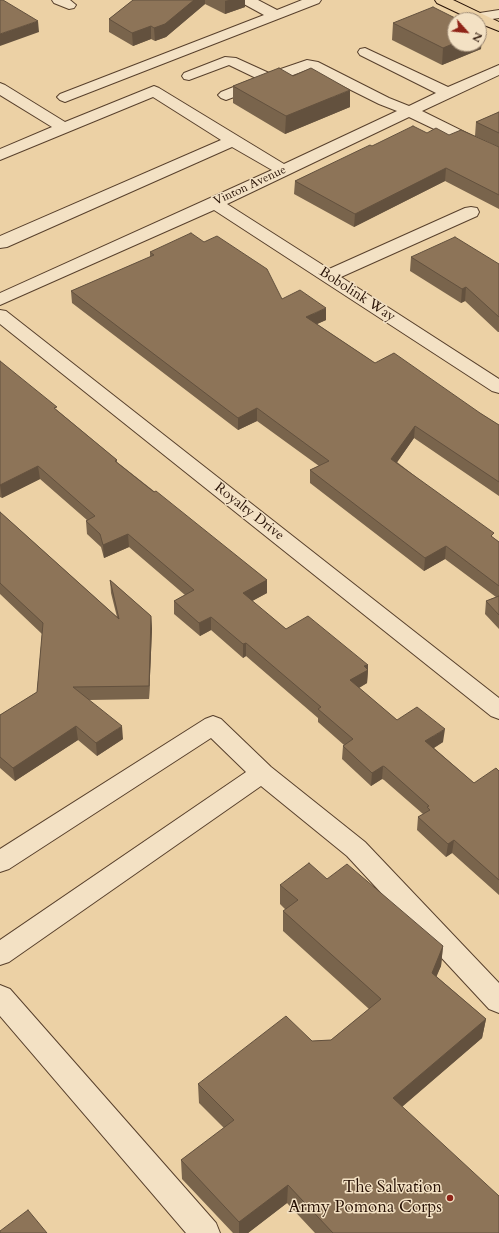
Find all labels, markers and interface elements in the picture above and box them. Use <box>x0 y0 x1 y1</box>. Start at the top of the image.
north arrow <box>447 12 487 52</box>
text: N <box>468 30 486 45</box>
street label: Vinton Avenue <box>211 163 289 209</box>
street label: Bobolink Way <box>316 264 398 326</box>
street label: Royalty Drive <box>211 480 287 544</box>
place label: The Salvation Army Pomona Corps <box>288 1178 442 1218</box>
marker: The Salvation Army Pomona Corps <box>445 1193 455 1203</box>

